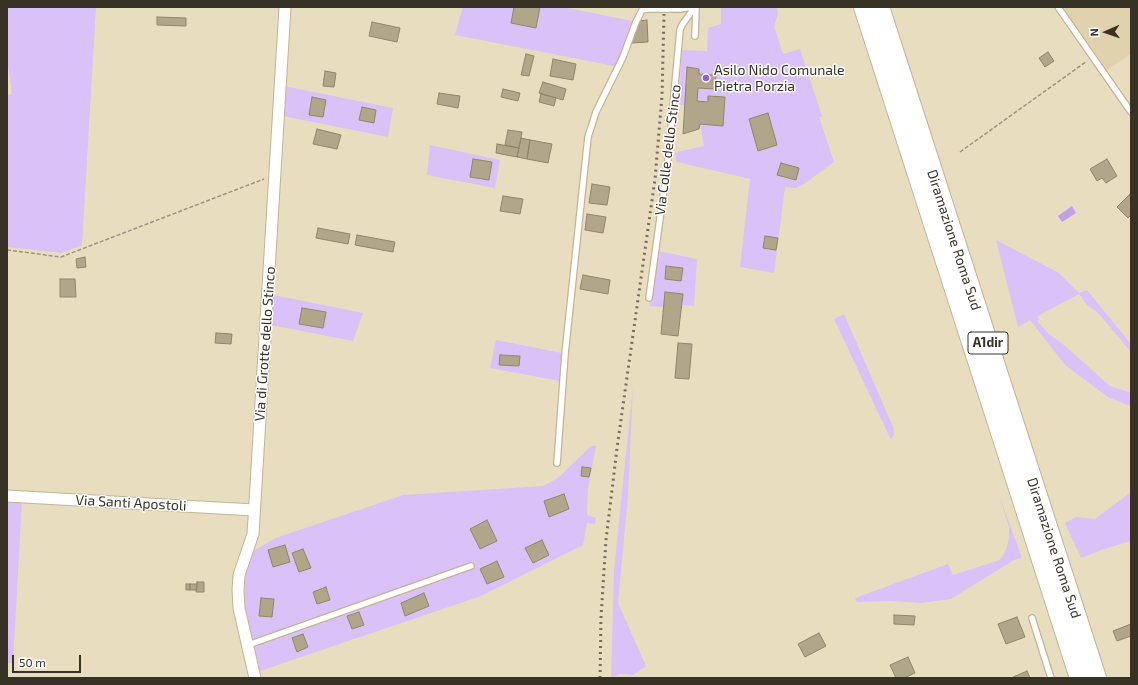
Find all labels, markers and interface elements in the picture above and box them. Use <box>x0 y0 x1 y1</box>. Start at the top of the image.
north arrow <box>1086 12 1126 52</box>
text: N <box>1087 28 1100 37</box>
place label: Asilo Nido Comunale Pietra Porzia <box>714 62 845 94</box>
marker: Asilo Nido Comunale Pietra Porzia <box>701 73 711 83</box>
street label: Via Colle dello Stinco <box>652 83 684 217</box>
street label: Diramazione Roma Sud <box>923 168 985 312</box>
street label: Via di Grotte dello Stinco <box>251 266 279 422</box>
road number: A1dir <box>968 332 1008 354</box>
street label: Diramazione Roma Sud <box>1023 476 1085 620</box>
street label: Via Santi Apostoli <box>75 492 187 514</box>
scale bar <box>14 647 83 673</box>
text: 50 m <box>19 655 46 669</box>

